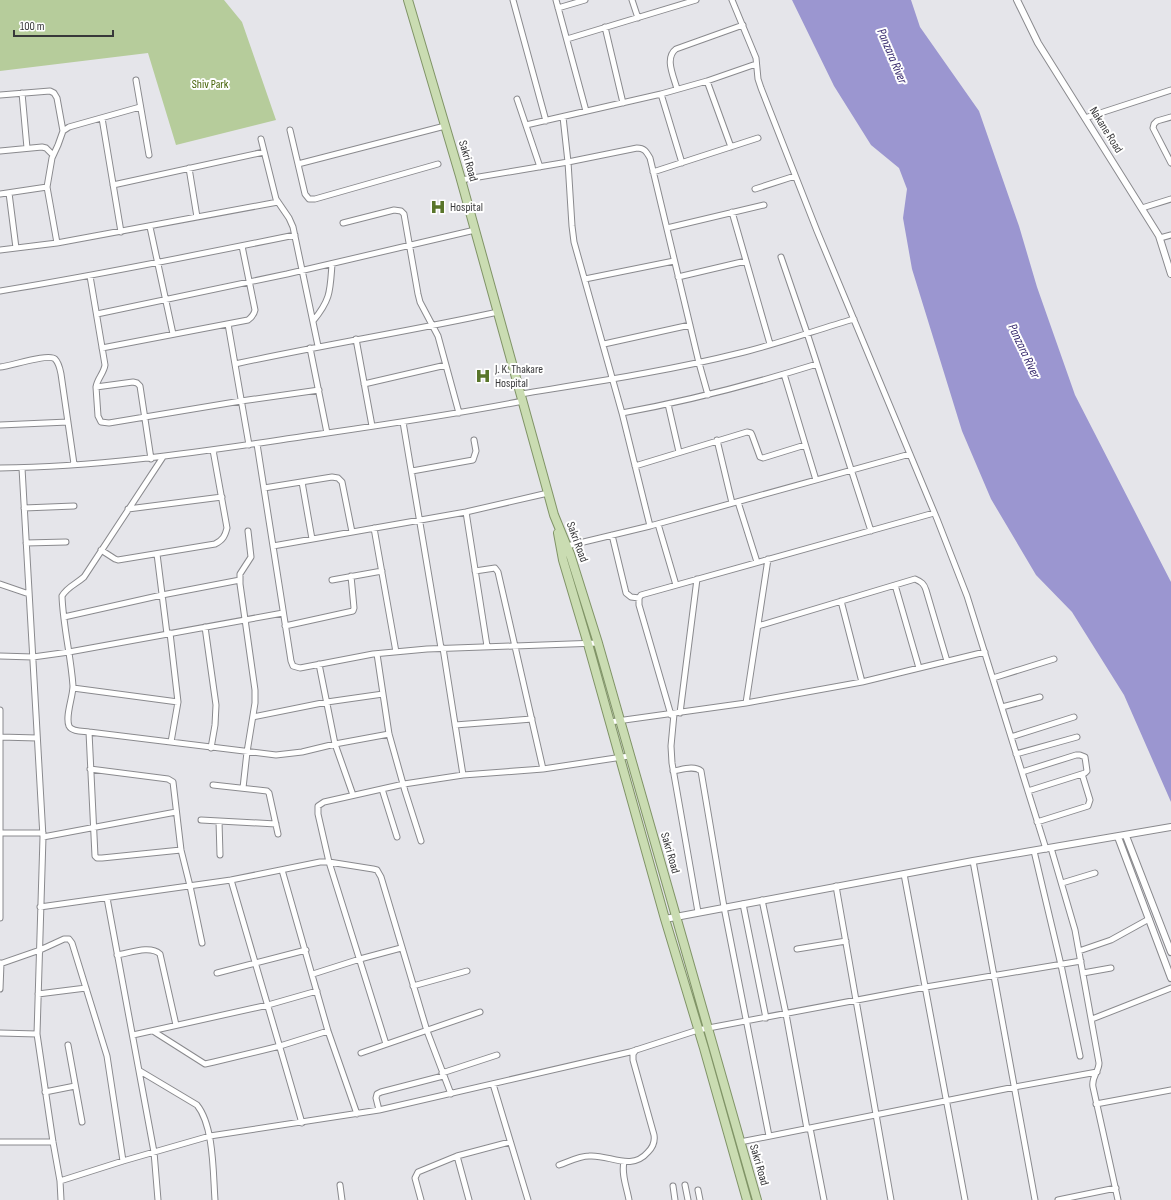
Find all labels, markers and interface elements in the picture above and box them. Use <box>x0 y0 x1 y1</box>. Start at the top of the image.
scale bar <box>14 12 113 38</box>
text: 100 m <box>20 19 45 34</box>
water label: Panzara River <box>873 26 911 87</box>
park label: Shiv Park <box>192 77 229 92</box>
street label: Nakane Road <box>1086 104 1126 156</box>
street label: Sakri Road <box>455 139 481 183</box>
hospital icon: Hospital <box>429 198 447 216</box>
place label: Hospital <box>450 200 483 215</box>
water label: Panzara River <box>1004 321 1044 382</box>
place label: J. K. Thakare Hospital <box>494 362 543 391</box>
hospital icon: J. K. Thakare Hospital <box>474 367 492 385</box>
street label: Sakri Road <box>563 520 591 564</box>
street label: Sakri Road <box>657 831 683 875</box>
street label: Sakri Road <box>746 1143 772 1187</box>

